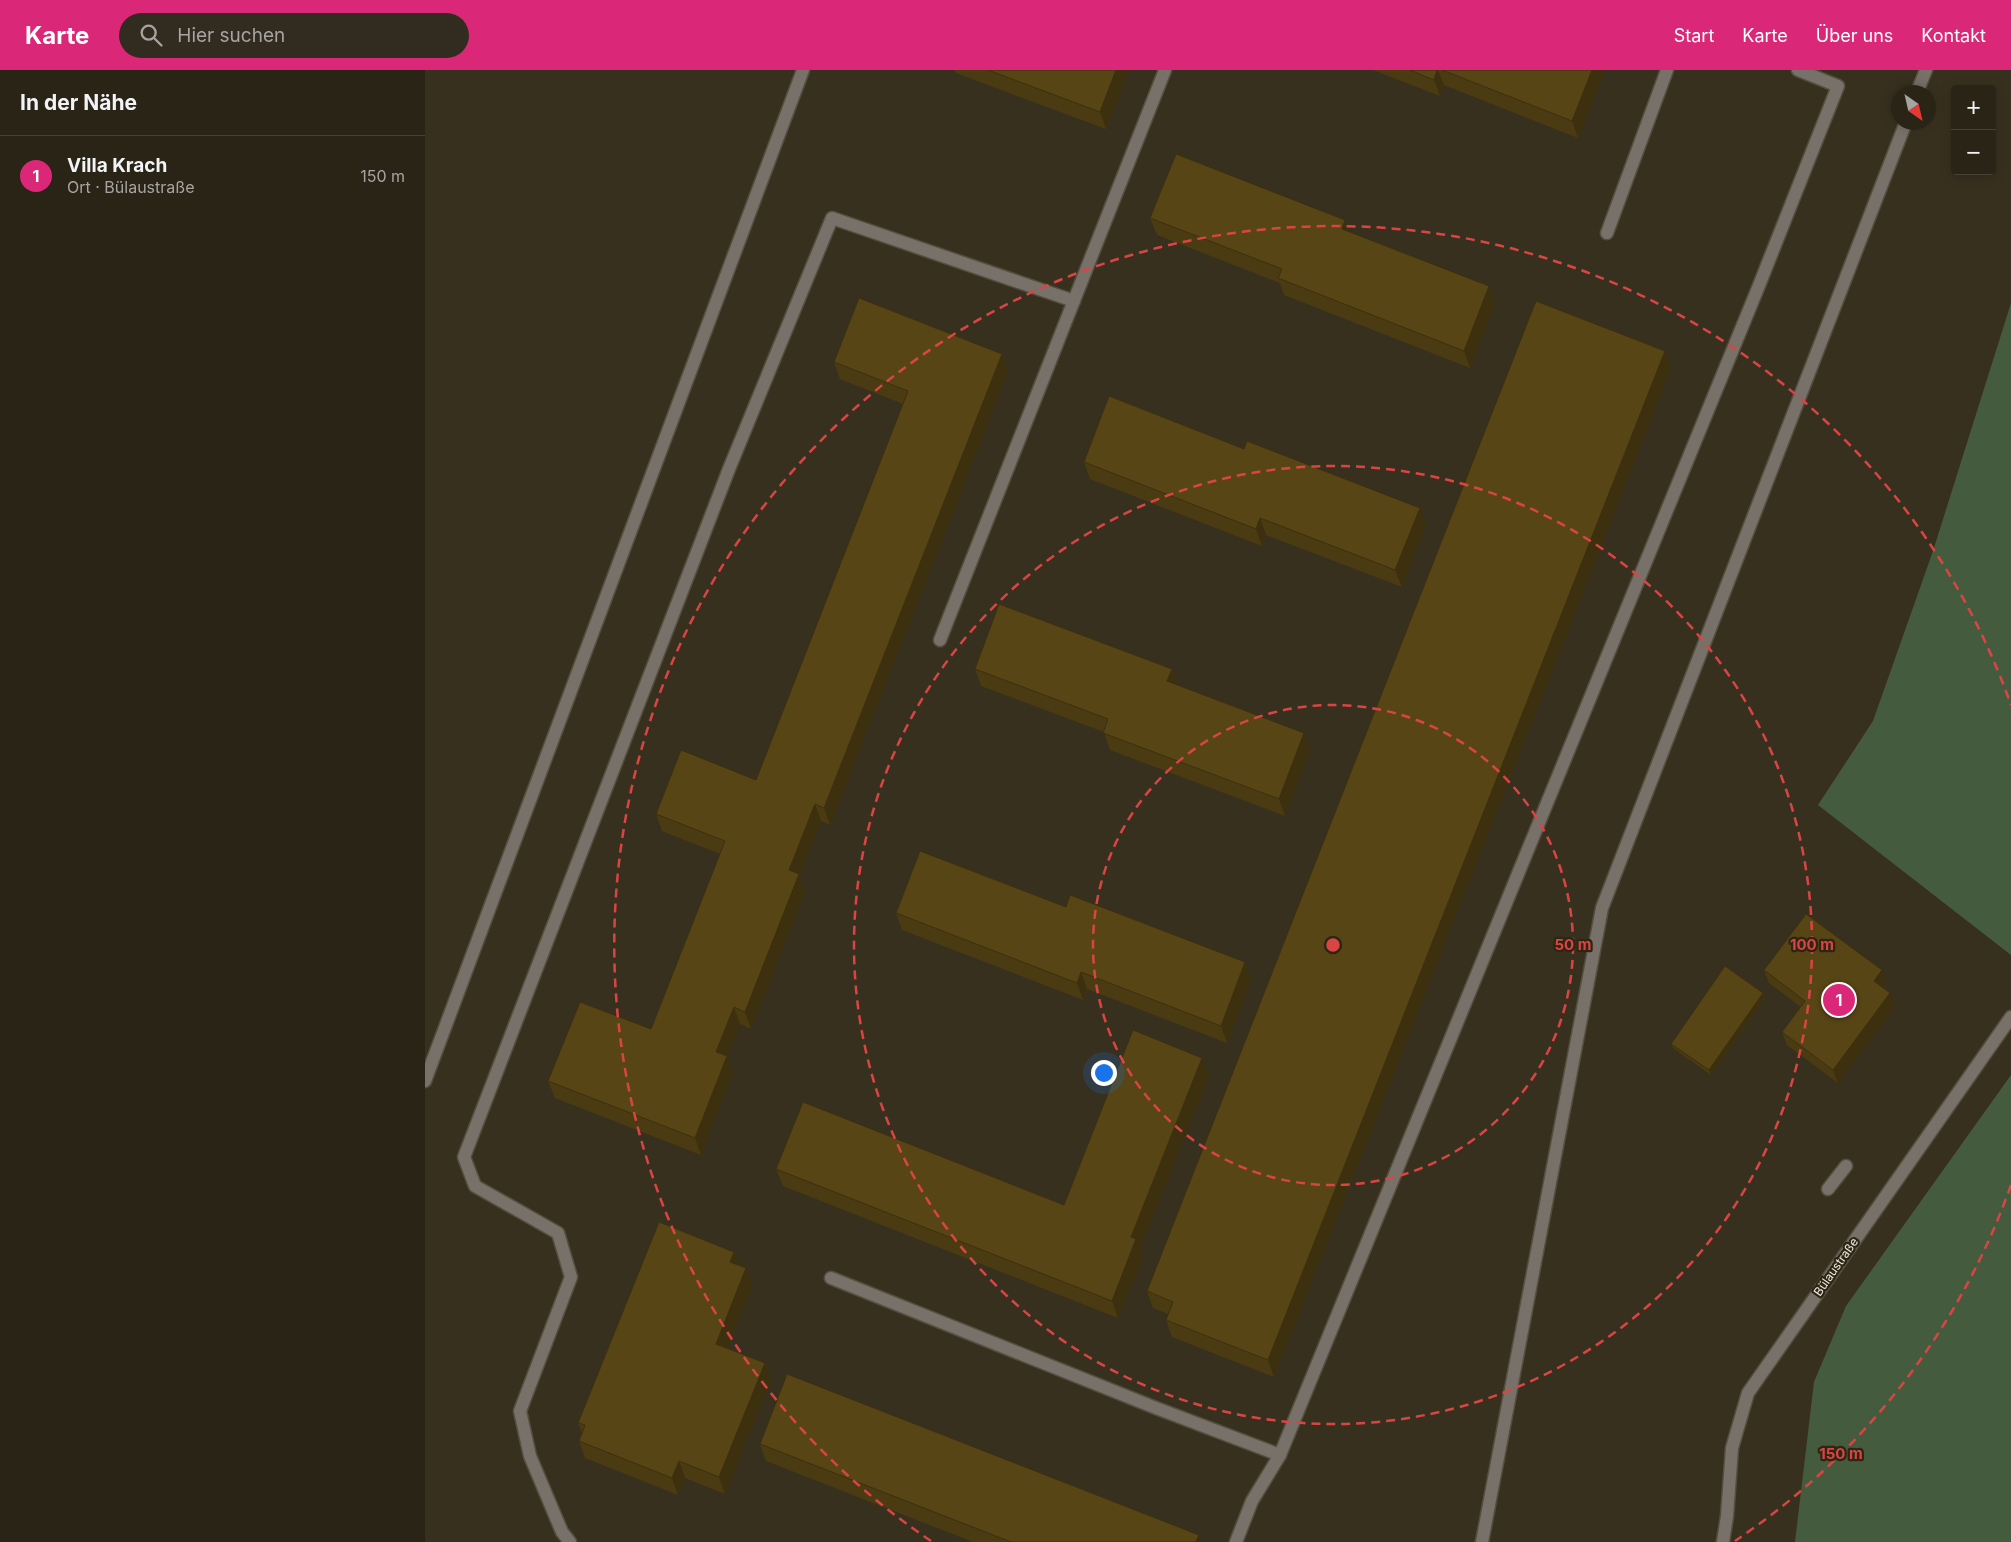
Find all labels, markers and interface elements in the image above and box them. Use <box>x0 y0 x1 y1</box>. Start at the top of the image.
search box <box>119 13 469 58</box>
text: Karte <box>25 21 89 50</box>
icon: search <box>137 21 165 49</box>
text: Hier suchen <box>177 24 285 47</box>
text: Start <box>1674 25 1714 46</box>
text: Karte <box>1742 25 1788 46</box>
text: Über uns <box>1816 25 1893 46</box>
text: Kontakt <box>1921 25 1986 46</box>
north arrow <box>1891 85 1936 130</box>
map controls <box>1951 85 1996 175</box>
button: + <box>1951 85 1996 130</box>
text: In der Nähe <box>20 90 137 115</box>
button: − <box>1951 130 1996 175</box>
text: Villa Krach <box>67 154 167 177</box>
text: 1 <box>33 166 39 186</box>
text: 150 m <box>360 166 405 186</box>
text: Ort · Bülaustraße <box>67 177 194 197</box>
text: 50 m <box>1555 935 1591 954</box>
text: 100 m <box>1790 935 1834 954</box>
centre of rings <box>1324 936 1342 954</box>
pin: 1 <box>1823 981 1855 1019</box>
your location <box>1091 1060 1117 1086</box>
street label: Bülaustraße <box>1810 1235 1861 1299</box>
text: 150 m <box>1819 1444 1863 1463</box>

